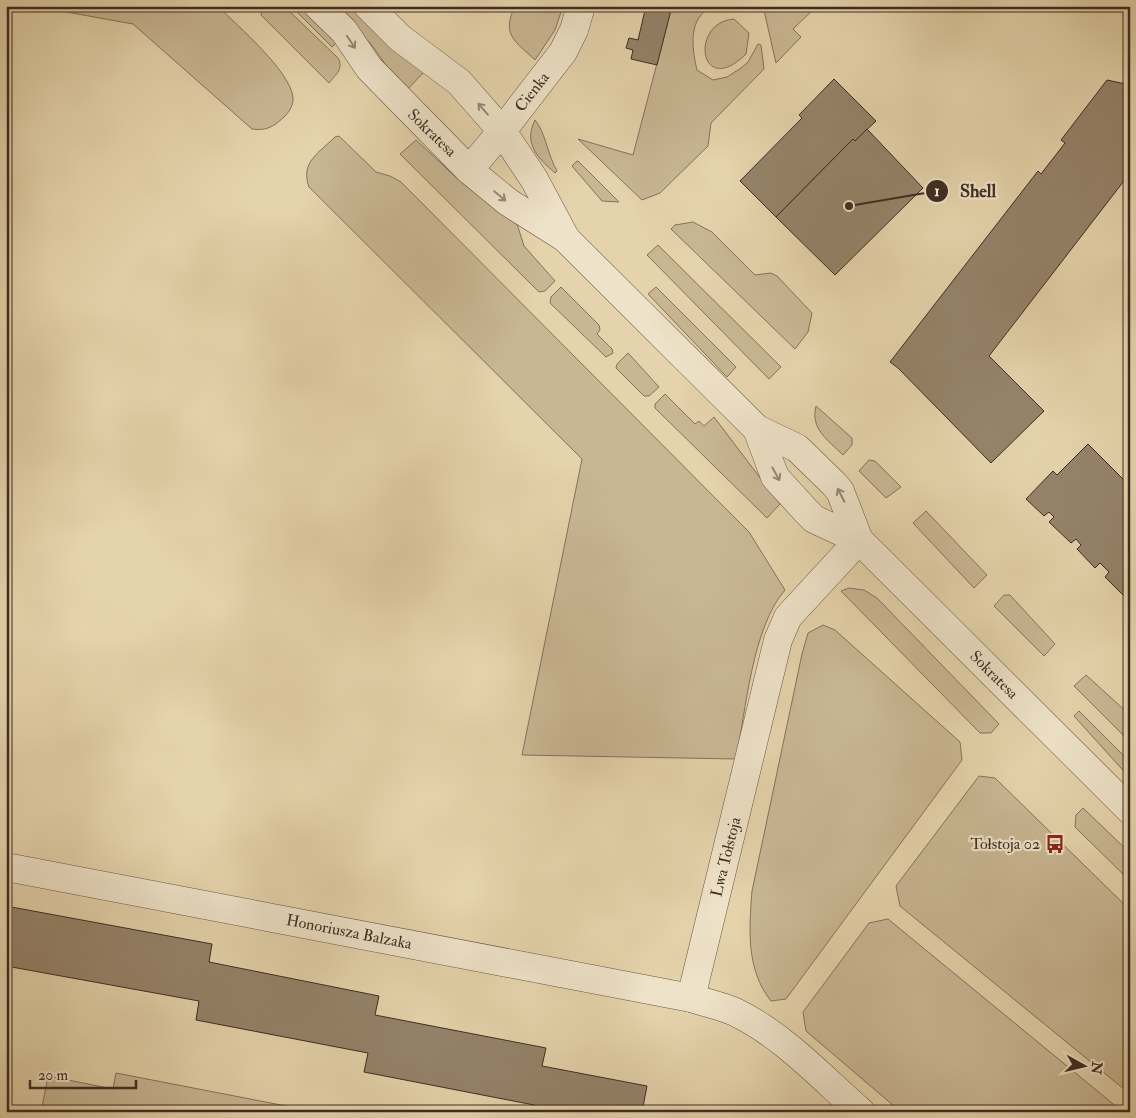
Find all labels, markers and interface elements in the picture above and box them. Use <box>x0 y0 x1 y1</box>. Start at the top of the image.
one-way arrow <box>346 35 356 49</box>
street label: Cienka <box>510 68 554 116</box>
one-way arrow <box>477 103 488 116</box>
street label: Sokratesa <box>403 105 461 162</box>
callout: Shell <box>924 174 1006 207</box>
text: Shell <box>960 180 996 203</box>
text: 1 <box>934 182 940 201</box>
one-way arrow <box>494 190 507 201</box>
one-way arrow <box>771 466 781 480</box>
one-way arrow <box>836 488 845 503</box>
street label: Sokratesa <box>965 646 1023 704</box>
street label: Lwa Tołstoja <box>706 815 746 899</box>
bus stop icon: Tołstoja 02 <box>1044 833 1066 855</box>
place label: Tołstoja 02 <box>970 834 1040 854</box>
street label: Honoriusza Balzaka <box>284 910 414 954</box>
north arrow <box>1058 1040 1108 1090</box>
scale bar <box>30 1058 136 1090</box>
text: N <box>1087 1059 1106 1076</box>
text: 20 m <box>38 1066 68 1085</box>

